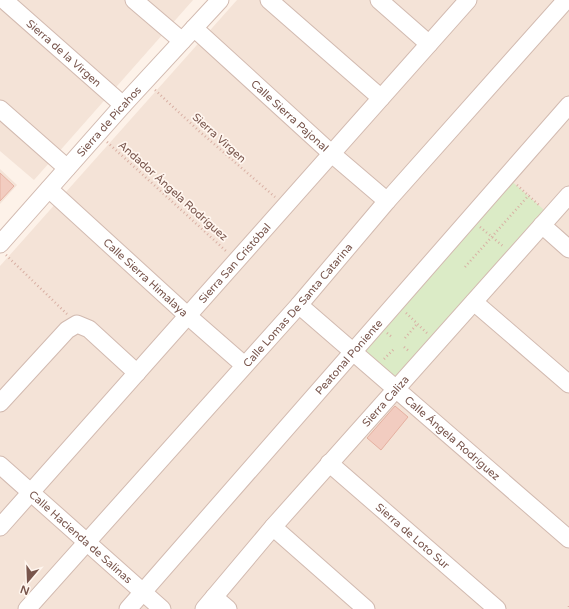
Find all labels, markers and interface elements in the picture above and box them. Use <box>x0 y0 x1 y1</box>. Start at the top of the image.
street label: Sierra de la Virgen <box>24 17 104 89</box>
street label: Calle Sierra Pajonal <box>249 77 331 154</box>
street label: Sierra de Picahos <box>74 83 144 159</box>
street label: Sierra Virgen <box>190 111 248 165</box>
street label: Andador Ángela Rodríguez <box>116 138 231 244</box>
street label: Sierra San Cristóbal <box>196 221 273 306</box>
street label: Calle Sierra Himalaya <box>101 236 191 319</box>
street label: Calle Lomas De Santa Catarina <box>240 240 355 370</box>
street label: Peatonal Poniente <box>312 317 385 397</box>
street label: Sierra Caliza <box>359 373 412 429</box>
street label: Calle Ángela Rodríguez <box>402 393 503 483</box>
street label: Calle Hacienda de Salinas <box>27 488 135 586</box>
street label: Sierra de Loto Sur <box>373 500 453 572</box>
north arrow <box>8 561 48 601</box>
text: N <box>19 582 31 598</box>

